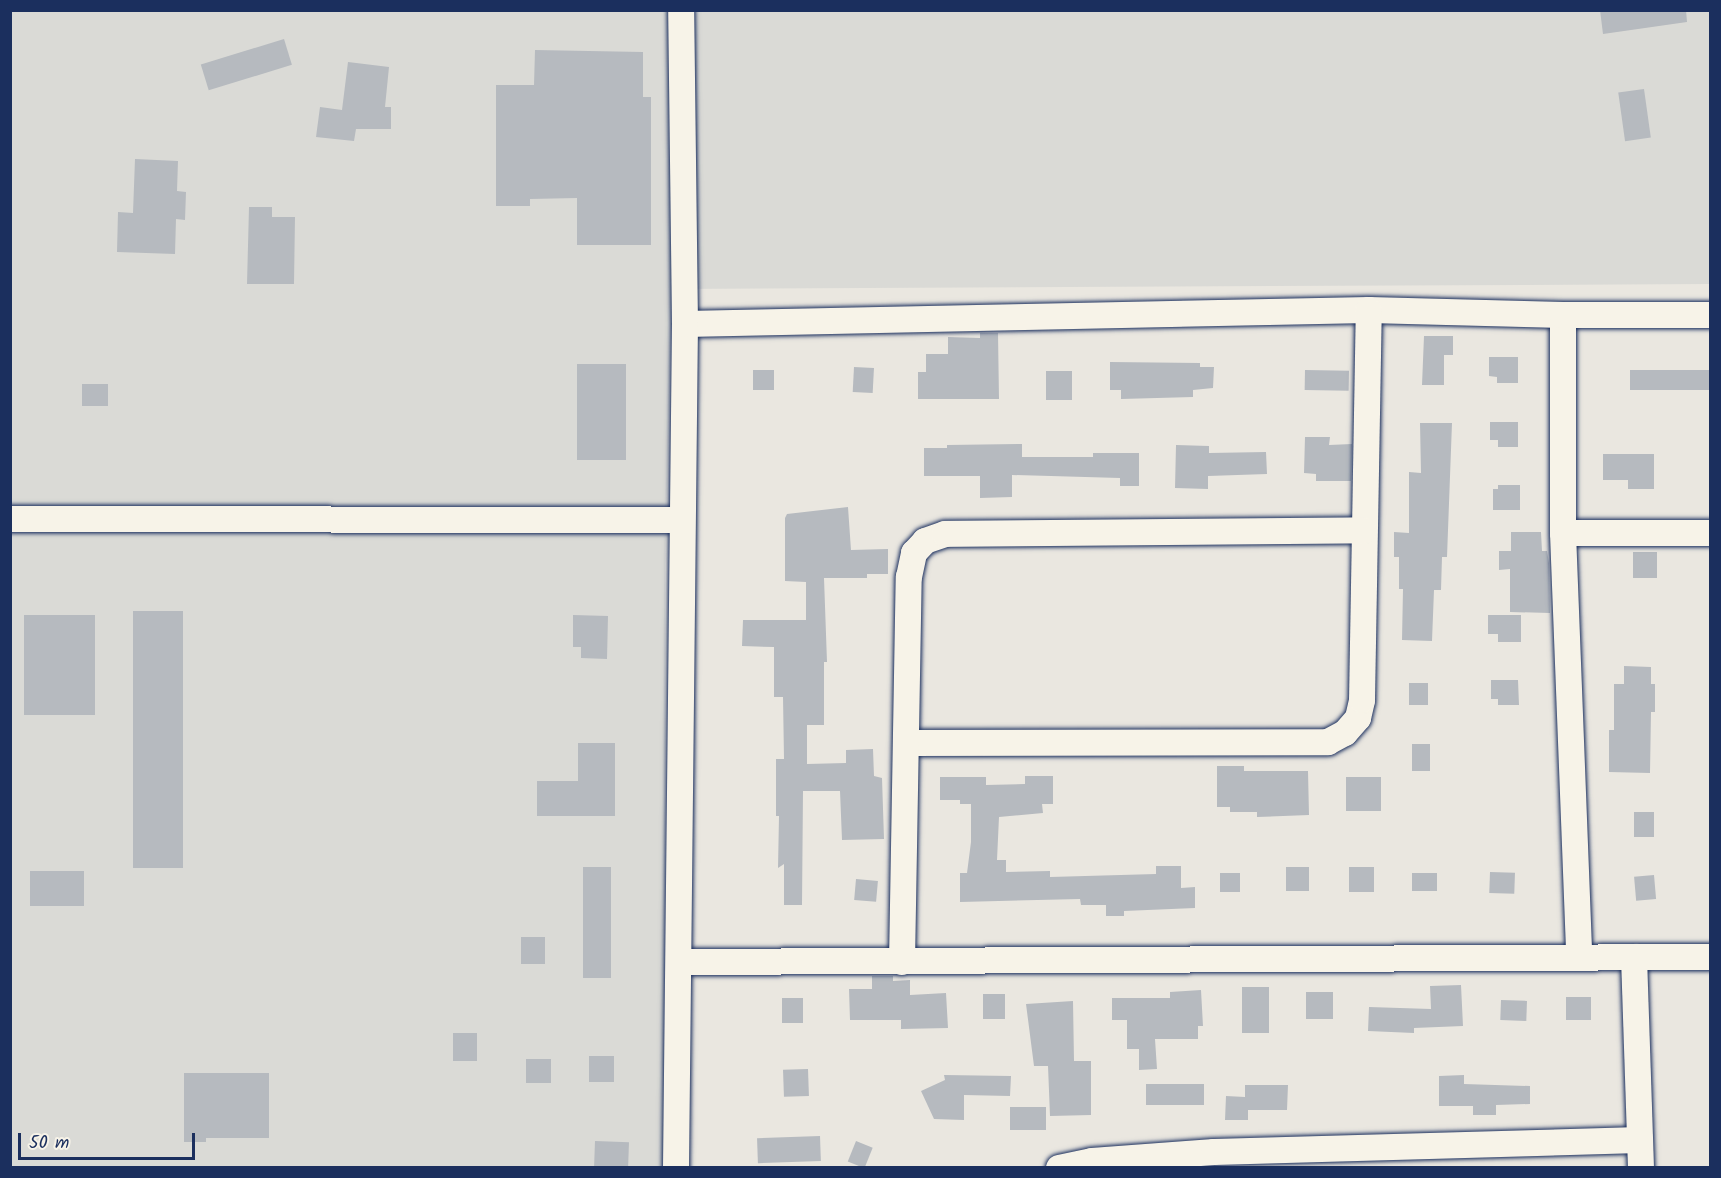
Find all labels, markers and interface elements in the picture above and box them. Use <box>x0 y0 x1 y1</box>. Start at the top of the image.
scale bar <box>21 1121 198 1159</box>
text: 50 m <box>29 1129 69 1158</box>

